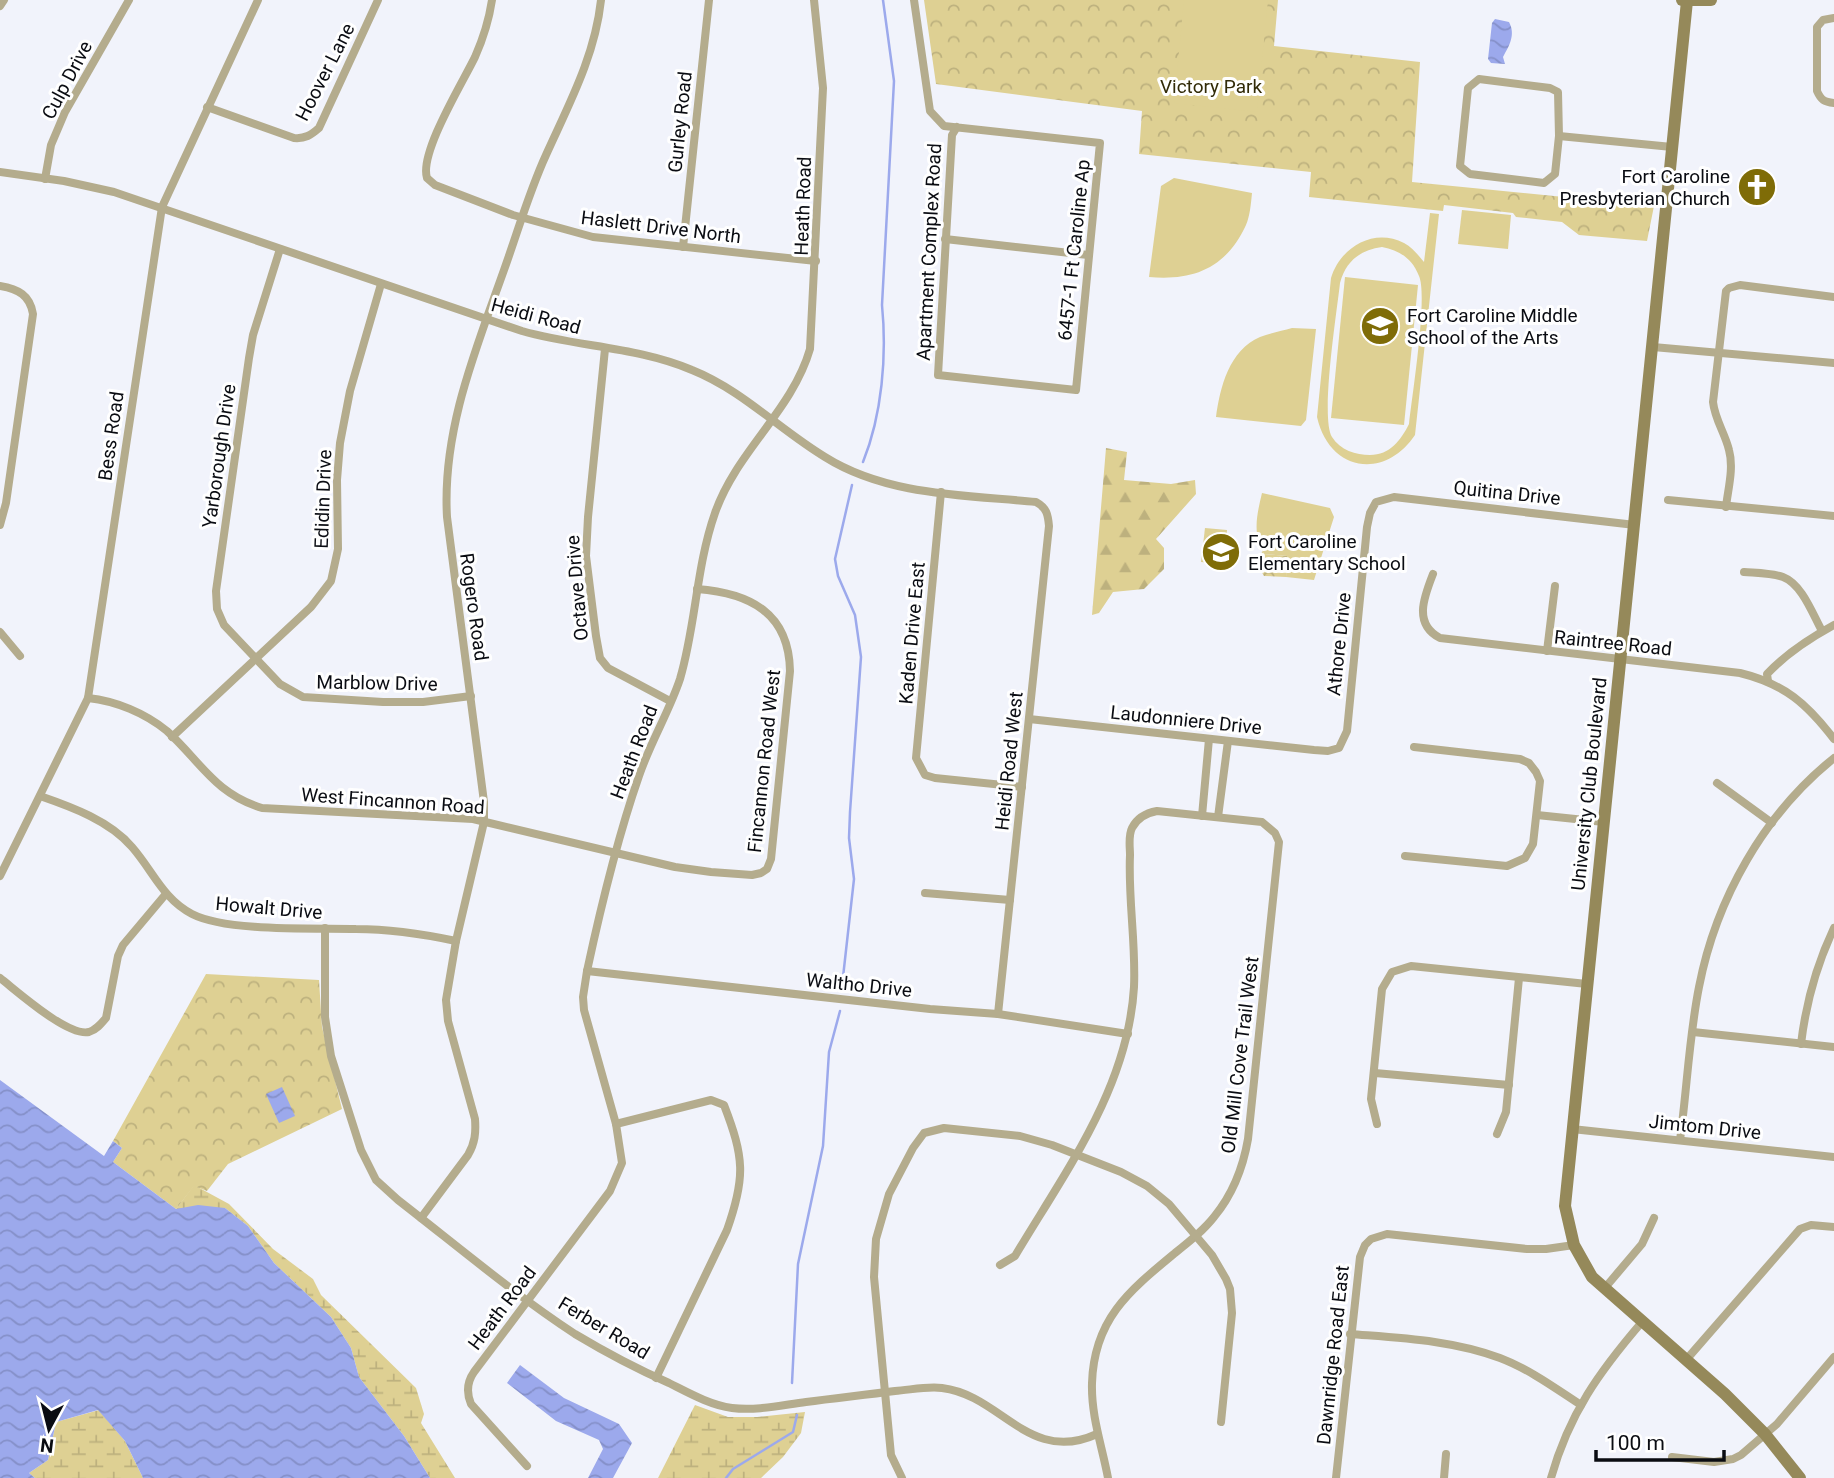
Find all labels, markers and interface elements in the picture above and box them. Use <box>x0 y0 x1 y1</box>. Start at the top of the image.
street label: Hoover Lane <box>291 19 359 125</box>
street label: Culp Drive <box>37 37 97 123</box>
street label: Gurley Road <box>663 70 697 174</box>
park label: Victory Park <box>1160 75 1262 98</box>
street label: Apartment Complex Road <box>912 143 946 361</box>
street label: Heath Road <box>790 156 816 256</box>
street label: 6457-1 Ft Caroline Ap <box>1053 158 1095 342</box>
place label: Fort Caroline Presbyterian Church <box>1559 165 1730 210</box>
church icon: Fort Caroline Presbyterian Church <box>1736 166 1778 208</box>
street label: Haslett Drive North <box>580 206 742 248</box>
street label: Heidi Road <box>489 293 583 339</box>
place label: Fort Caroline Middle School of the Arts <box>1407 304 1578 349</box>
school or university icon: Fort Caroline Middle School of the Arts <box>1359 305 1401 347</box>
street label: Yarborough Drive <box>198 383 240 529</box>
street label: Bess Road <box>93 390 129 482</box>
street label: Edidin Drive <box>310 449 336 549</box>
street label: Quitina Drive <box>1452 476 1562 510</box>
place label: Fort Caroline Elementary School <box>1248 530 1406 575</box>
school or university icon: Fort Caroline Elementary School <box>1200 531 1242 573</box>
street label: Octave Drive <box>561 534 593 642</box>
street label: Rogero Road <box>455 552 493 662</box>
street label: Kaden Drive East <box>894 561 930 705</box>
street label: Athore Drive <box>1322 591 1356 697</box>
street label: Raintree Road <box>1553 625 1673 661</box>
street label: Fincannon Road West <box>743 668 785 854</box>
street label: Marblow Drive <box>316 670 438 696</box>
street label: University Club Boulevard <box>1566 676 1612 892</box>
street label: Heidi Road West <box>990 691 1028 831</box>
street label: Laudonniere Drive <box>1109 701 1263 739</box>
street label: Heath Road <box>606 702 662 802</box>
street label: West Fincannon Road <box>300 783 486 819</box>
street label: Howalt Drive <box>215 892 323 924</box>
street label: Old Mill Cove Trail West <box>1216 955 1264 1155</box>
street label: Waltho Drive <box>805 968 913 1002</box>
street label: Jimtom Drive <box>1648 1110 1762 1144</box>
street label: Heath Road <box>463 1262 541 1354</box>
street label: Dawnridge Road East <box>1312 1264 1354 1446</box>
street label: Ferber Road <box>554 1292 654 1364</box>
north arrow <box>14 1394 84 1464</box>
scale bar <box>1596 1418 1724 1462</box>
text: 100 m <box>1606 1431 1665 1455</box>
text: N <box>39 1433 55 1458</box>

